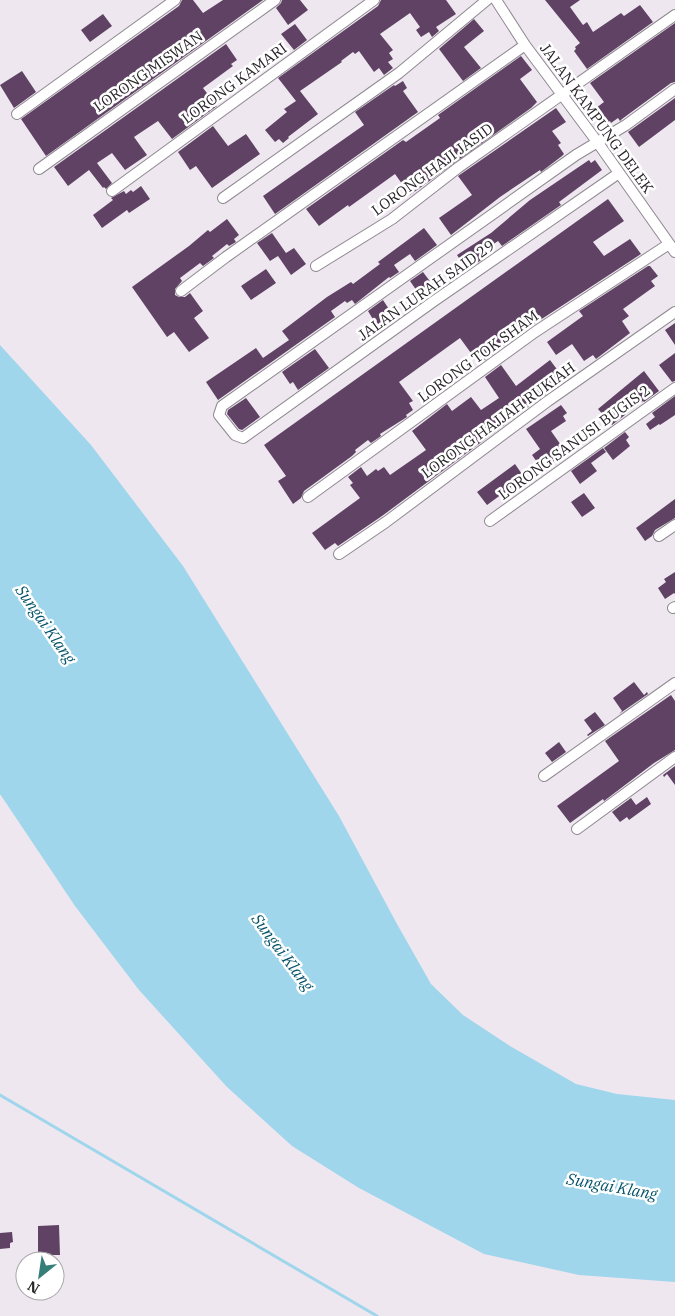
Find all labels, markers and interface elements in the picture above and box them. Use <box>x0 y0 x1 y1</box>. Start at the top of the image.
street label: LORONG MISWAN <box>90 26 206 116</box>
street label: LORONG KAMARI <box>178 38 290 128</box>
street label: JALAN KAMPUNG DELEK <box>536 39 658 197</box>
street label: LORONG HAJI JASID <box>368 119 496 219</box>
street label: JALAN LURAH SAID 29 <box>354 236 498 344</box>
street label: LORONG TOK SHAM <box>414 306 542 406</box>
street label: LORONG HAJJAH RUKIAH <box>417 358 579 482</box>
street label: LORONG SANUSI BUGIS 2 <box>494 380 654 504</box>
water label: Sungai Klang <box>11 580 81 668</box>
water label: Sungai Klang <box>247 909 319 995</box>
water label: Sungai Klang <box>564 1168 659 1204</box>
north arrow <box>15 1251 65 1301</box>
text: N <box>24 1277 43 1298</box>

